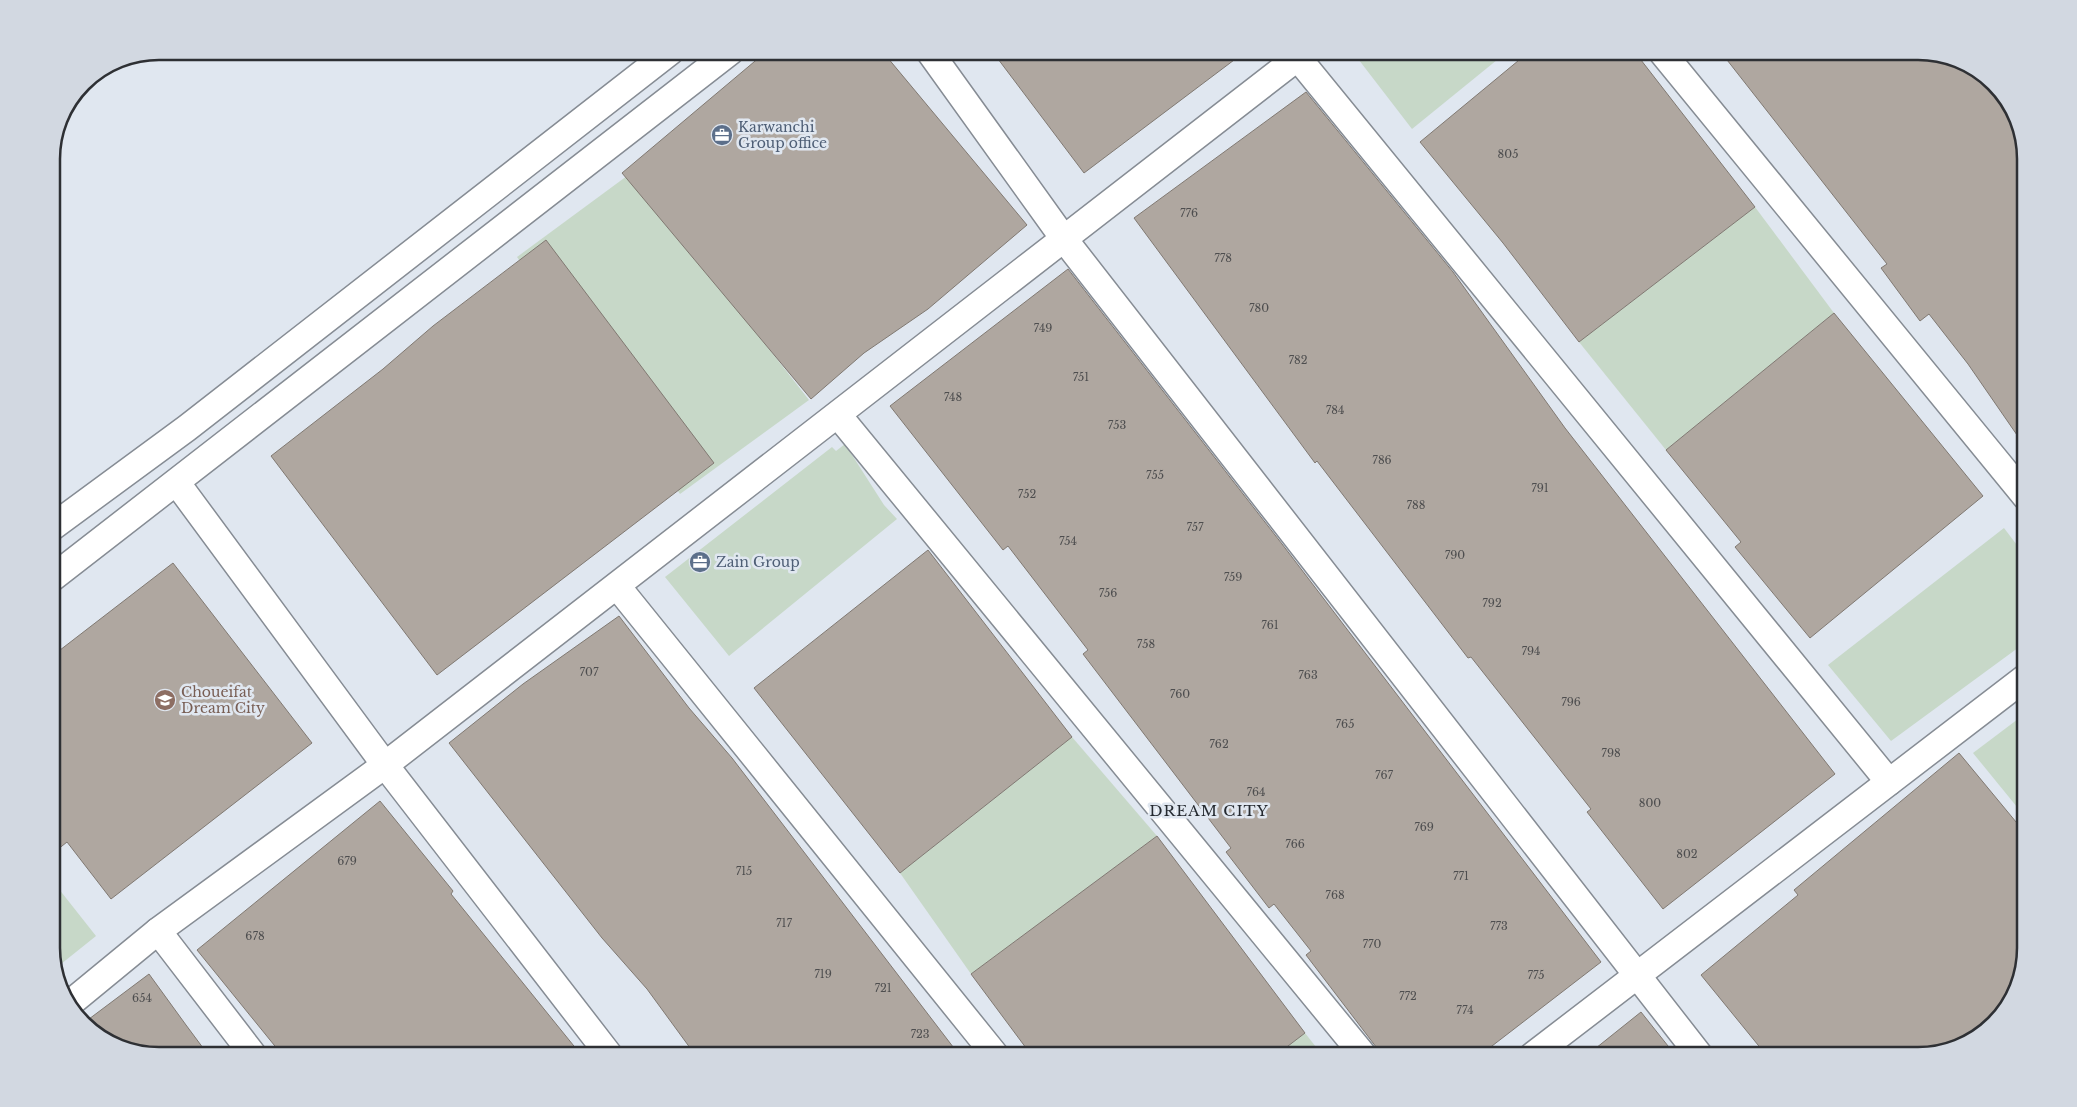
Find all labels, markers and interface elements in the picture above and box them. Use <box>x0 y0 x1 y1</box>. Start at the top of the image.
place label: Karwanchi Group office <box>738 118 827 152</box>
office icon: Karwanchi Group office <box>710 123 734 147</box>
house number: 805 <box>1498 147 1518 161</box>
house number: 776 <box>1180 206 1198 220</box>
house number: 778 <box>1214 251 1232 265</box>
house number: 780 <box>1249 301 1269 315</box>
house number: 749 <box>1034 321 1052 335</box>
house number: 782 <box>1289 353 1308 367</box>
house number: 751 <box>1073 370 1089 384</box>
house number: 748 <box>944 390 962 404</box>
house number: 784 <box>1326 403 1344 417</box>
house number: 753 <box>1108 418 1126 432</box>
house number: 786 <box>1372 453 1392 467</box>
house number: 755 <box>1146 468 1164 482</box>
house number: 791 <box>1531 481 1549 495</box>
house number: 752 <box>1018 487 1036 501</box>
house number: 788 <box>1407 498 1425 512</box>
house number: 757 <box>1186 520 1204 534</box>
house number: 754 <box>1059 534 1077 548</box>
house number: 790 <box>1445 548 1465 562</box>
office icon: Zain Group <box>688 550 712 574</box>
place label: Zain Group <box>716 553 800 571</box>
house number: 759 <box>1224 570 1242 584</box>
house number: 756 <box>1099 586 1117 600</box>
house number: 792 <box>1482 596 1502 610</box>
house number: 761 <box>1261 618 1279 632</box>
house number: 758 <box>1137 637 1155 651</box>
house number: 794 <box>1521 644 1541 658</box>
house number: 707 <box>580 665 599 679</box>
house number: 763 <box>1298 668 1318 682</box>
place label: Choueifat Dream City <box>181 683 265 717</box>
house number: 760 <box>1170 687 1190 701</box>
school or university icon: Choueifat Dream City <box>153 688 177 712</box>
house number: 796 <box>1561 695 1581 709</box>
house number: 765 <box>1336 717 1354 731</box>
house number: 762 <box>1209 737 1229 751</box>
house number: 798 <box>1601 746 1621 760</box>
house number: 767 <box>1375 768 1394 782</box>
house number: 764 <box>1246 785 1266 799</box>
house number: 800 <box>1639 796 1661 810</box>
district label: DREAM CITY <box>1149 801 1269 820</box>
house number: 769 <box>1414 820 1434 834</box>
house number: 766 <box>1285 837 1305 851</box>
house number: 802 <box>1676 847 1698 861</box>
house number: 679 <box>337 854 357 868</box>
house number: 715 <box>736 864 752 878</box>
house number: 771 <box>1453 869 1469 883</box>
house number: 768 <box>1325 888 1345 902</box>
house number: 717 <box>776 916 792 930</box>
house number: 773 <box>1490 919 1508 933</box>
house number: 678 <box>245 929 265 943</box>
house number: 770 <box>1363 937 1382 951</box>
house number: 719 <box>814 967 832 981</box>
house number: 775 <box>1527 968 1545 982</box>
house number: 721 <box>874 981 892 995</box>
house number: 772 <box>1399 989 1417 1003</box>
house number: 654 <box>132 991 152 1005</box>
house number: 774 <box>1456 1003 1474 1017</box>
house number: 723 <box>910 1027 930 1041</box>

